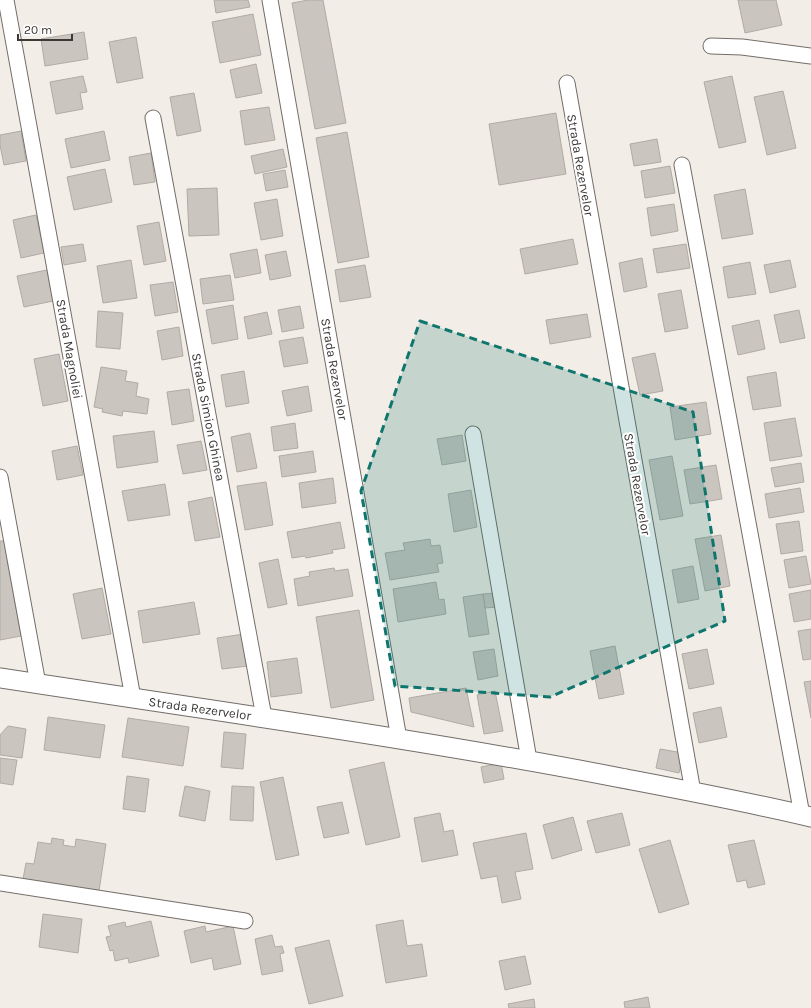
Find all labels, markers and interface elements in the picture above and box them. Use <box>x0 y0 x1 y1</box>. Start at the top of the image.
scale bar <box>18 16 72 42</box>
text: 20 m <box>24 23 52 37</box>
street label: Strada Rezervelor <box>564 113 597 218</box>
street label: Strada Magnoliei <box>53 298 86 400</box>
street label: Strada Rezervelor <box>318 317 351 422</box>
street label: Strada Simion Ghinea <box>189 352 228 482</box>
street label: Strada Rezervelor <box>621 432 654 537</box>
street label: Strada Rezervelor <box>148 694 252 723</box>

